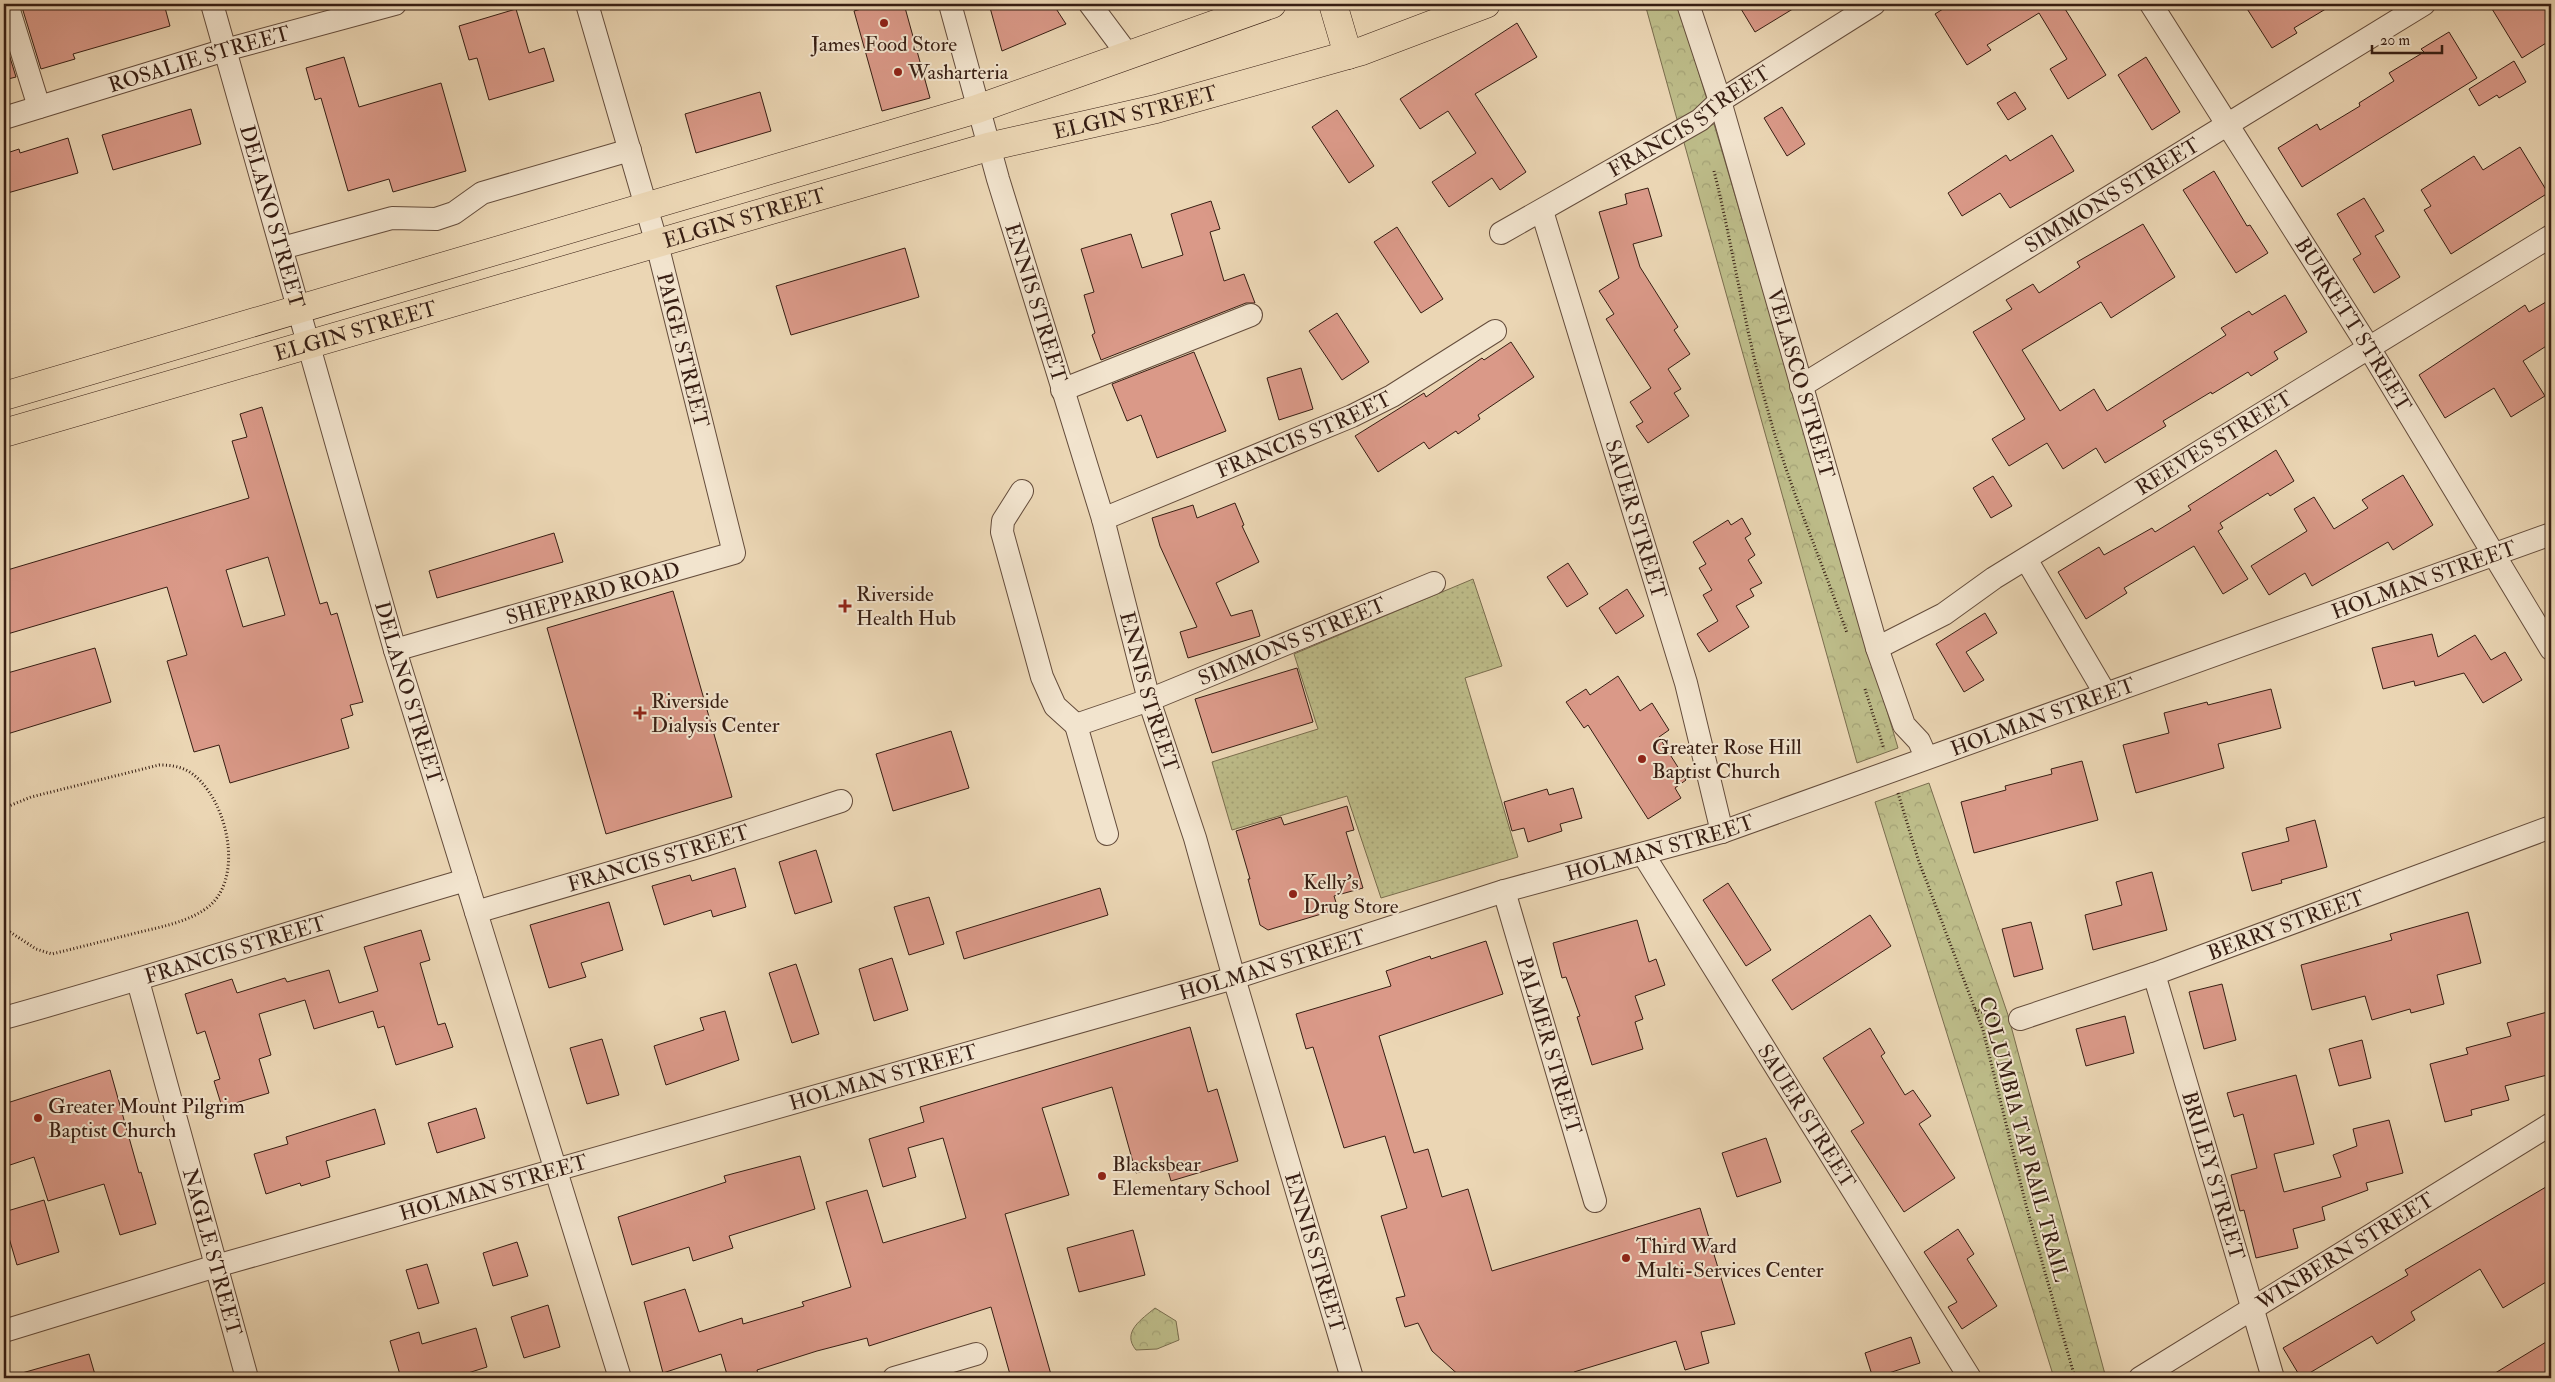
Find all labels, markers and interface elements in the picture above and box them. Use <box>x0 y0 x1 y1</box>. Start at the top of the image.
marker: James Food Store <box>878 17 890 29</box>
street label: ROSALIE STREET <box>105 20 294 99</box>
scale bar <box>2372 22 2442 54</box>
place label: James Food Store <box>810 31 957 58</box>
text: 20 m <box>2380 31 2410 50</box>
place label: Washarteria <box>907 59 1009 86</box>
street label: FRANCIS STREET <box>1603 60 1776 184</box>
marker: Washarteria <box>892 66 904 78</box>
street label: ELGIN STREET <box>1051 79 1221 146</box>
street label: DELANO STREET <box>233 122 311 312</box>
street label: SIMMONS STREET <box>2020 132 2205 260</box>
street label: ELGIN STREET <box>660 182 829 255</box>
street label: ENNIS STREET <box>998 220 1073 386</box>
street label: BURKETT STREET <box>2288 233 2418 417</box>
street label: PAIGE STREET <box>650 270 715 431</box>
street label: VELASCO STREET <box>1761 286 1841 482</box>
street label: ELGIN STREET <box>271 295 440 368</box>
street label: FRANCIS STREET <box>1212 385 1397 485</box>
street label: REEVES STREET <box>2131 385 2298 502</box>
street label: SAUER STREET <box>1599 436 1673 602</box>
street label: HOLMAN STREET <box>2328 534 2520 626</box>
street label: SHEPPARD ROAD <box>503 556 683 632</box>
place label: Riverside Health Hub <box>856 581 956 632</box>
street label: SIMMONS STREET <box>1194 591 1390 692</box>
street label: DELANO STREET <box>368 598 449 788</box>
marker: Riverside Health Hub <box>838 599 852 613</box>
street label: ENNIS STREET <box>1113 609 1185 776</box>
street label: HOLMAN STREET <box>1947 671 2139 763</box>
place label: Riverside Dialysis Center <box>651 688 780 739</box>
marker: Riverside Dialysis Center <box>633 706 647 720</box>
place label: Greater Rose Hill Baptist Church <box>1652 734 1802 785</box>
marker: Greater Rose Hill Baptist Church <box>1636 753 1648 765</box>
street label: HOLMAN STREET <box>1563 808 1758 888</box>
street label: FRANCIS STREET <box>564 819 753 899</box>
place label: Kelly’s Drug Store <box>1303 869 1399 920</box>
street label: BERRY STREET <box>2204 884 2369 967</box>
marker: Kelly’s Drug Store <box>1287 888 1299 900</box>
street label: FRANCIS STREET <box>141 910 330 990</box>
street label: HOLMAN STREET <box>1176 923 1370 1007</box>
street label: PALMER STREET <box>1510 954 1588 1138</box>
street label: COLUMBIA TAP RAIL TRAIL <box>1972 994 2075 1285</box>
street label: HOLMAN STREET <box>786 1038 981 1117</box>
street label: SAUER STREET <box>1751 1039 1861 1194</box>
street label: BRILEY STREET <box>2175 1088 2251 1263</box>
place label: Greater Mount Pilgrim Baptist Church <box>48 1093 245 1144</box>
marker: Greater Mount Pilgrim Baptist Church <box>32 1112 44 1124</box>
street label: HOLMAN STREET <box>396 1148 591 1227</box>
place label: Blacksbear Elementary School <box>1112 1151 1271 1202</box>
street label: NAGLE STREET <box>176 1166 248 1339</box>
street label: ENNIS STREET <box>1278 1169 1351 1336</box>
marker: Blacksbear Elementary School <box>1096 1170 1108 1182</box>
street label: WINBERN STREET <box>2251 1186 2439 1317</box>
place label: Third Ward Multi-Services Center <box>1636 1233 1824 1284</box>
marker: Third Ward Multi-Services Center <box>1620 1252 1632 1264</box>

